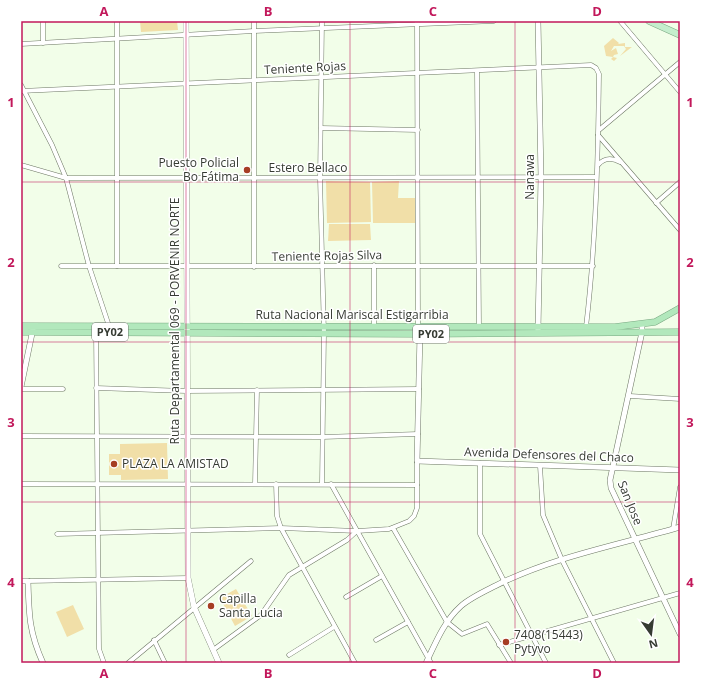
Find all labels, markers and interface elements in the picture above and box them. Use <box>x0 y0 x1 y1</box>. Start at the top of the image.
text: A <box>100 2 109 20</box>
text: B <box>264 2 273 20</box>
text: C <box>429 2 437 20</box>
text: D <box>592 2 602 20</box>
street label: Teniente Rojas <box>264 57 347 78</box>
text: 1 <box>7 93 15 111</box>
text: 1 <box>686 93 694 111</box>
place label: Puesto Policial Bo Fátima <box>158 154 239 185</box>
street label: Nanawa <box>521 154 538 200</box>
street label: Estero Bellaco <box>269 159 347 176</box>
marker: Puesto Policial Bo Fátima <box>242 165 252 175</box>
street label: Ruta Departamental 069 - PORVENIR NORTE <box>166 198 183 444</box>
street label: Teniente Rojas Silva <box>272 246 382 265</box>
text: 2 <box>7 253 15 271</box>
text: 2 <box>686 253 694 271</box>
street label: Ruta Nacional Mariscal Estigarribia <box>255 306 449 323</box>
road number: PY02 <box>92 323 128 341</box>
road number: PY02 <box>413 325 449 343</box>
text: 3 <box>7 413 15 431</box>
text: 3 <box>686 413 694 431</box>
street label: Avenida Defensores del Chaco <box>464 443 634 466</box>
place label: PLAZA LA AMISTAD <box>122 455 229 472</box>
marker: PLAZA LA AMISTAD <box>109 459 119 469</box>
street label: San Jose <box>614 478 647 528</box>
text: 4 <box>7 573 15 591</box>
text: 4 <box>686 573 694 591</box>
place label: Capilla Santa Lucia <box>219 590 283 621</box>
marker: Capilla Santa Lucia <box>206 601 216 611</box>
north arrow <box>631 614 671 654</box>
place label: 7408(15443) Pytyvo <box>514 626 583 657</box>
text: N <box>647 636 660 653</box>
marker: 7408(15443) Pytyvo <box>501 637 511 647</box>
text: A <box>100 664 109 682</box>
text: B <box>264 664 273 682</box>
text: C <box>429 664 437 682</box>
text: D <box>592 664 602 682</box>

